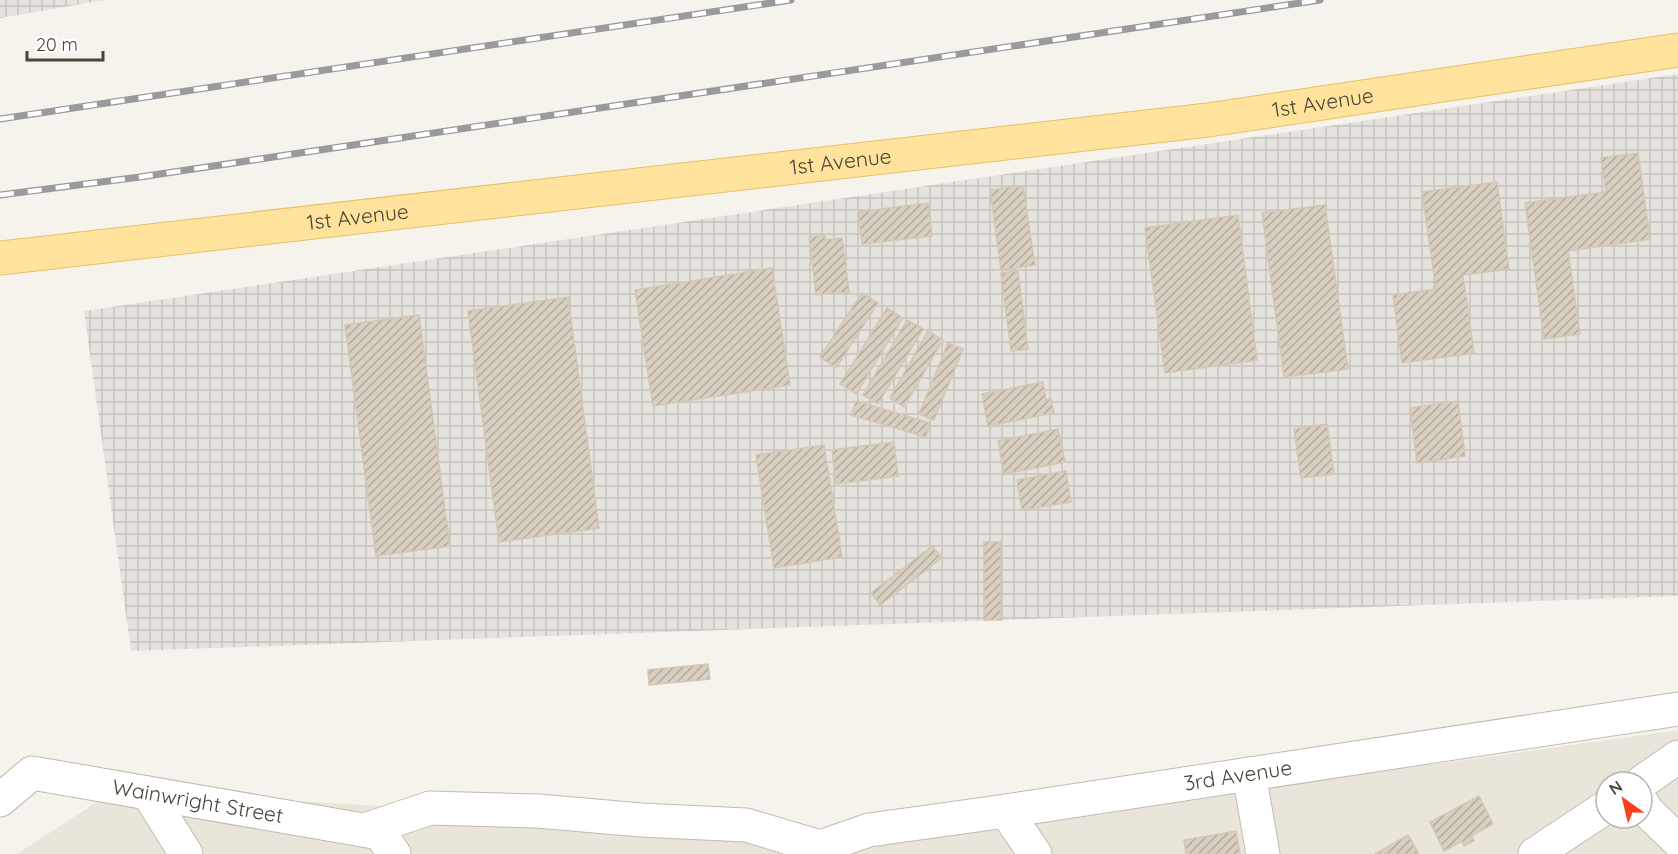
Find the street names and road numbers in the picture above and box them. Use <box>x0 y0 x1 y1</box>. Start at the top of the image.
street label: 1st Avenue <box>1270 82 1375 122</box>
street label: 1st Avenue <box>788 142 893 180</box>
street label: 1st Avenue <box>305 197 410 235</box>
street label: 3rd Avenue <box>1182 754 1294 796</box>
street label: Wainwright Street <box>110 773 285 828</box>

